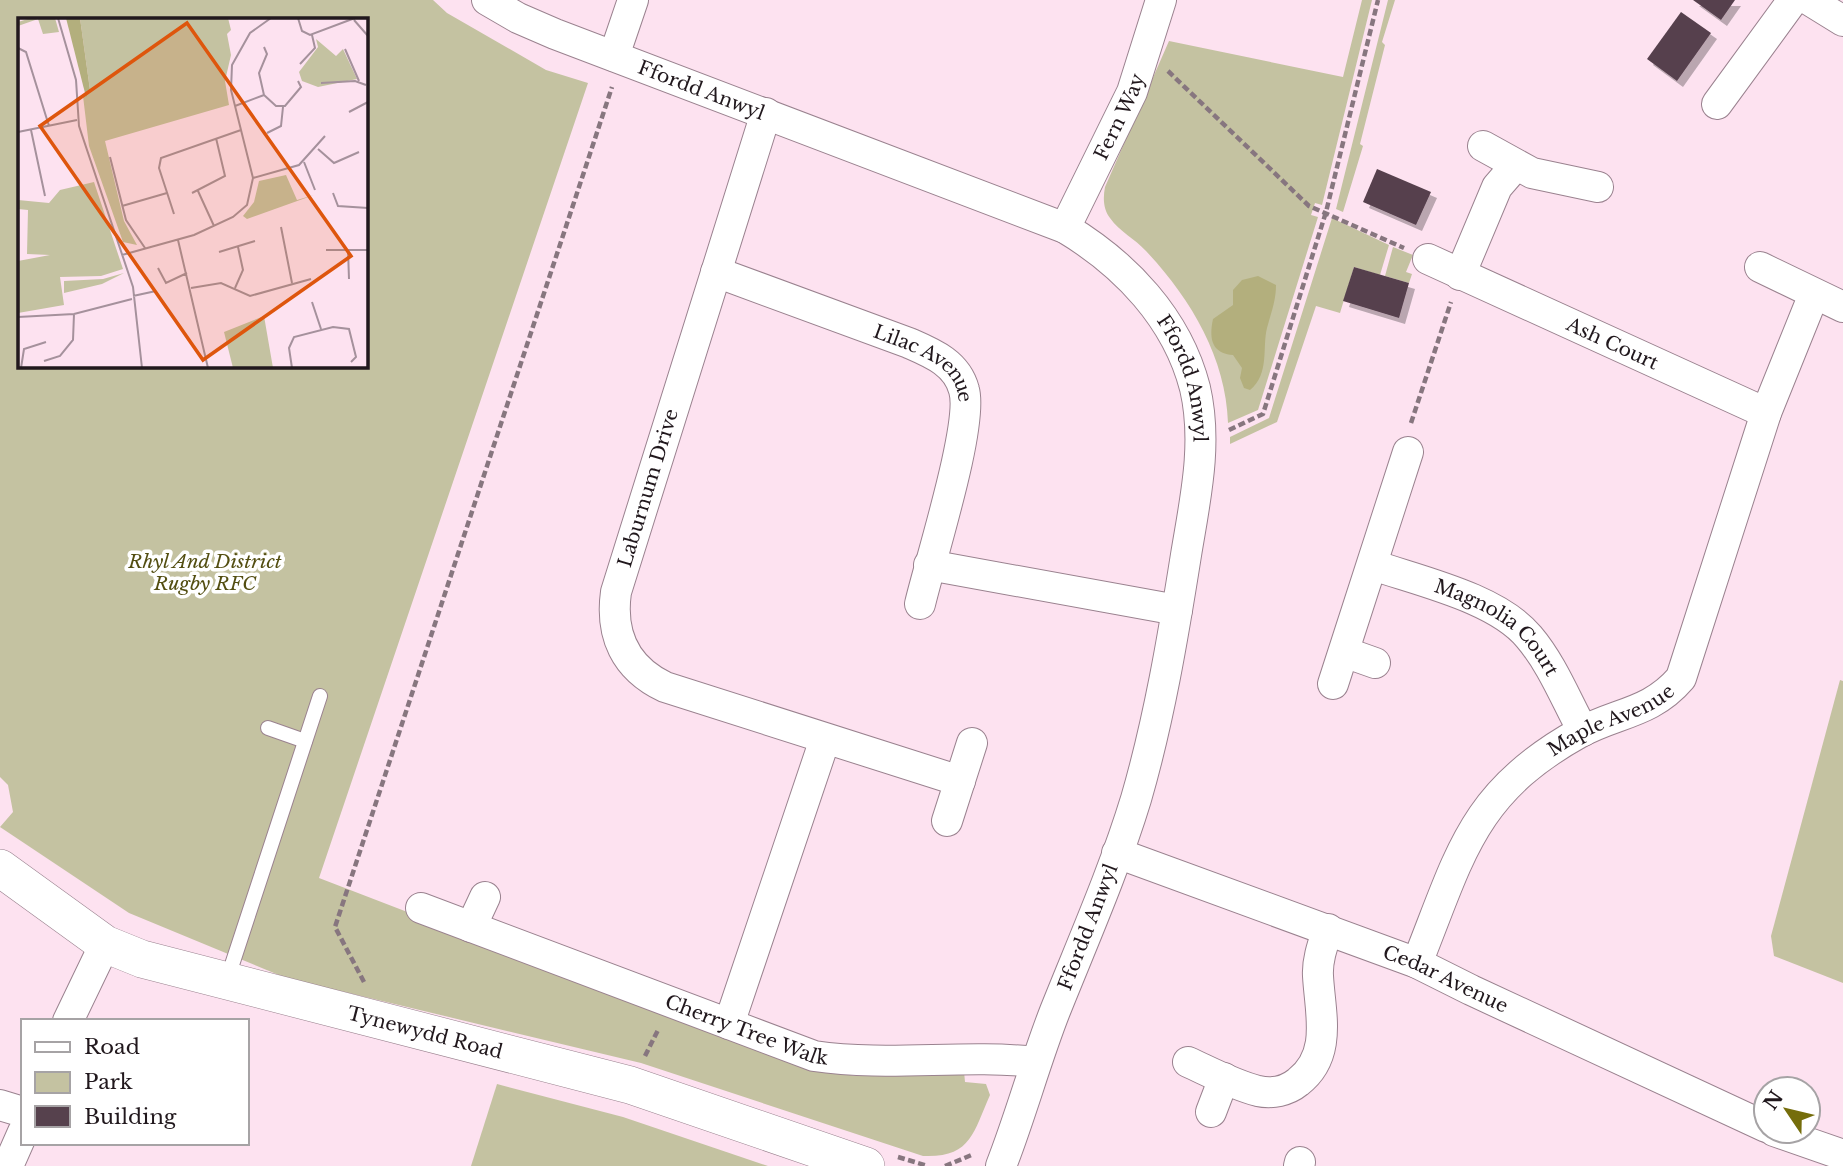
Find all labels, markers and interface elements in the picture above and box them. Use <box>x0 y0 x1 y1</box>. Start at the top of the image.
inset map <box>18 18 368 368</box>
street label: Ffordd Anwyl <box>635 55 768 124</box>
street label: Fern Way <box>1089 71 1149 163</box>
street label: Ffordd Anwyl <box>1152 310 1212 442</box>
street label: Ash Court <box>1562 312 1663 374</box>
street label: Lilac Avenue <box>870 320 977 403</box>
street label: Laburnum Drive <box>613 406 683 570</box>
park label: Rhyl And District Rugby RFC <box>127 550 282 595</box>
street label: Magnolia Court <box>1431 574 1564 681</box>
street label: Maple Avenue <box>1543 679 1679 761</box>
street label: Ffordd Anwyl <box>1053 860 1123 994</box>
street label: Cedar Avenue <box>1380 940 1512 1017</box>
street label: Cherry Tree Walk <box>662 990 830 1069</box>
street label: Tynewydd Road <box>345 1001 505 1063</box>
legend <box>21 1019 248 1145</box>
text: Road <box>84 1034 140 1060</box>
text: Park <box>84 1069 133 1095</box>
north arrow <box>1752 1075 1822 1145</box>
text: N <box>1759 1087 1788 1114</box>
text: Building <box>84 1104 177 1130</box>

